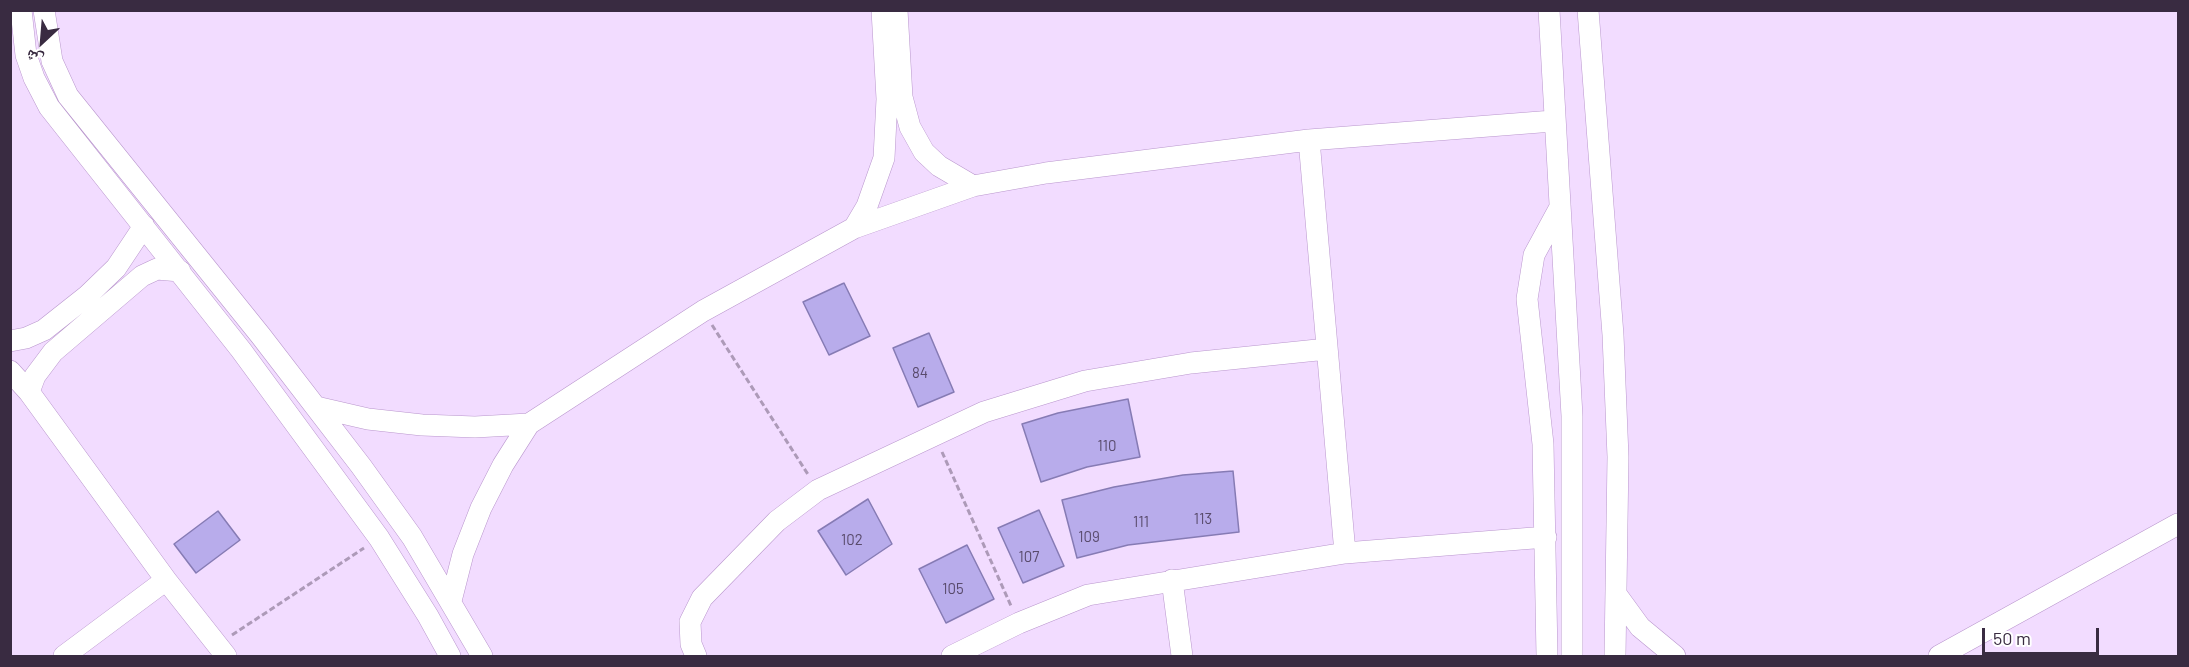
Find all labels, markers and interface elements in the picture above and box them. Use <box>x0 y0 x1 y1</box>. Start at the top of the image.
north arrow <box>12 12 72 72</box>
text: ش <box>22 46 46 71</box>
house number: 84 <box>912 364 928 382</box>
house number: 110 <box>1097 437 1117 455</box>
house number: 113 <box>1194 510 1212 528</box>
house number: 111 <box>1133 513 1149 531</box>
house number: 109 <box>1078 528 1100 546</box>
house number: 102 <box>841 531 863 549</box>
house number: 107 <box>1019 548 1039 566</box>
house number: 105 <box>942 580 964 598</box>
scale bar <box>1985 616 2102 654</box>
text: 50 m <box>1993 627 2031 649</box>

